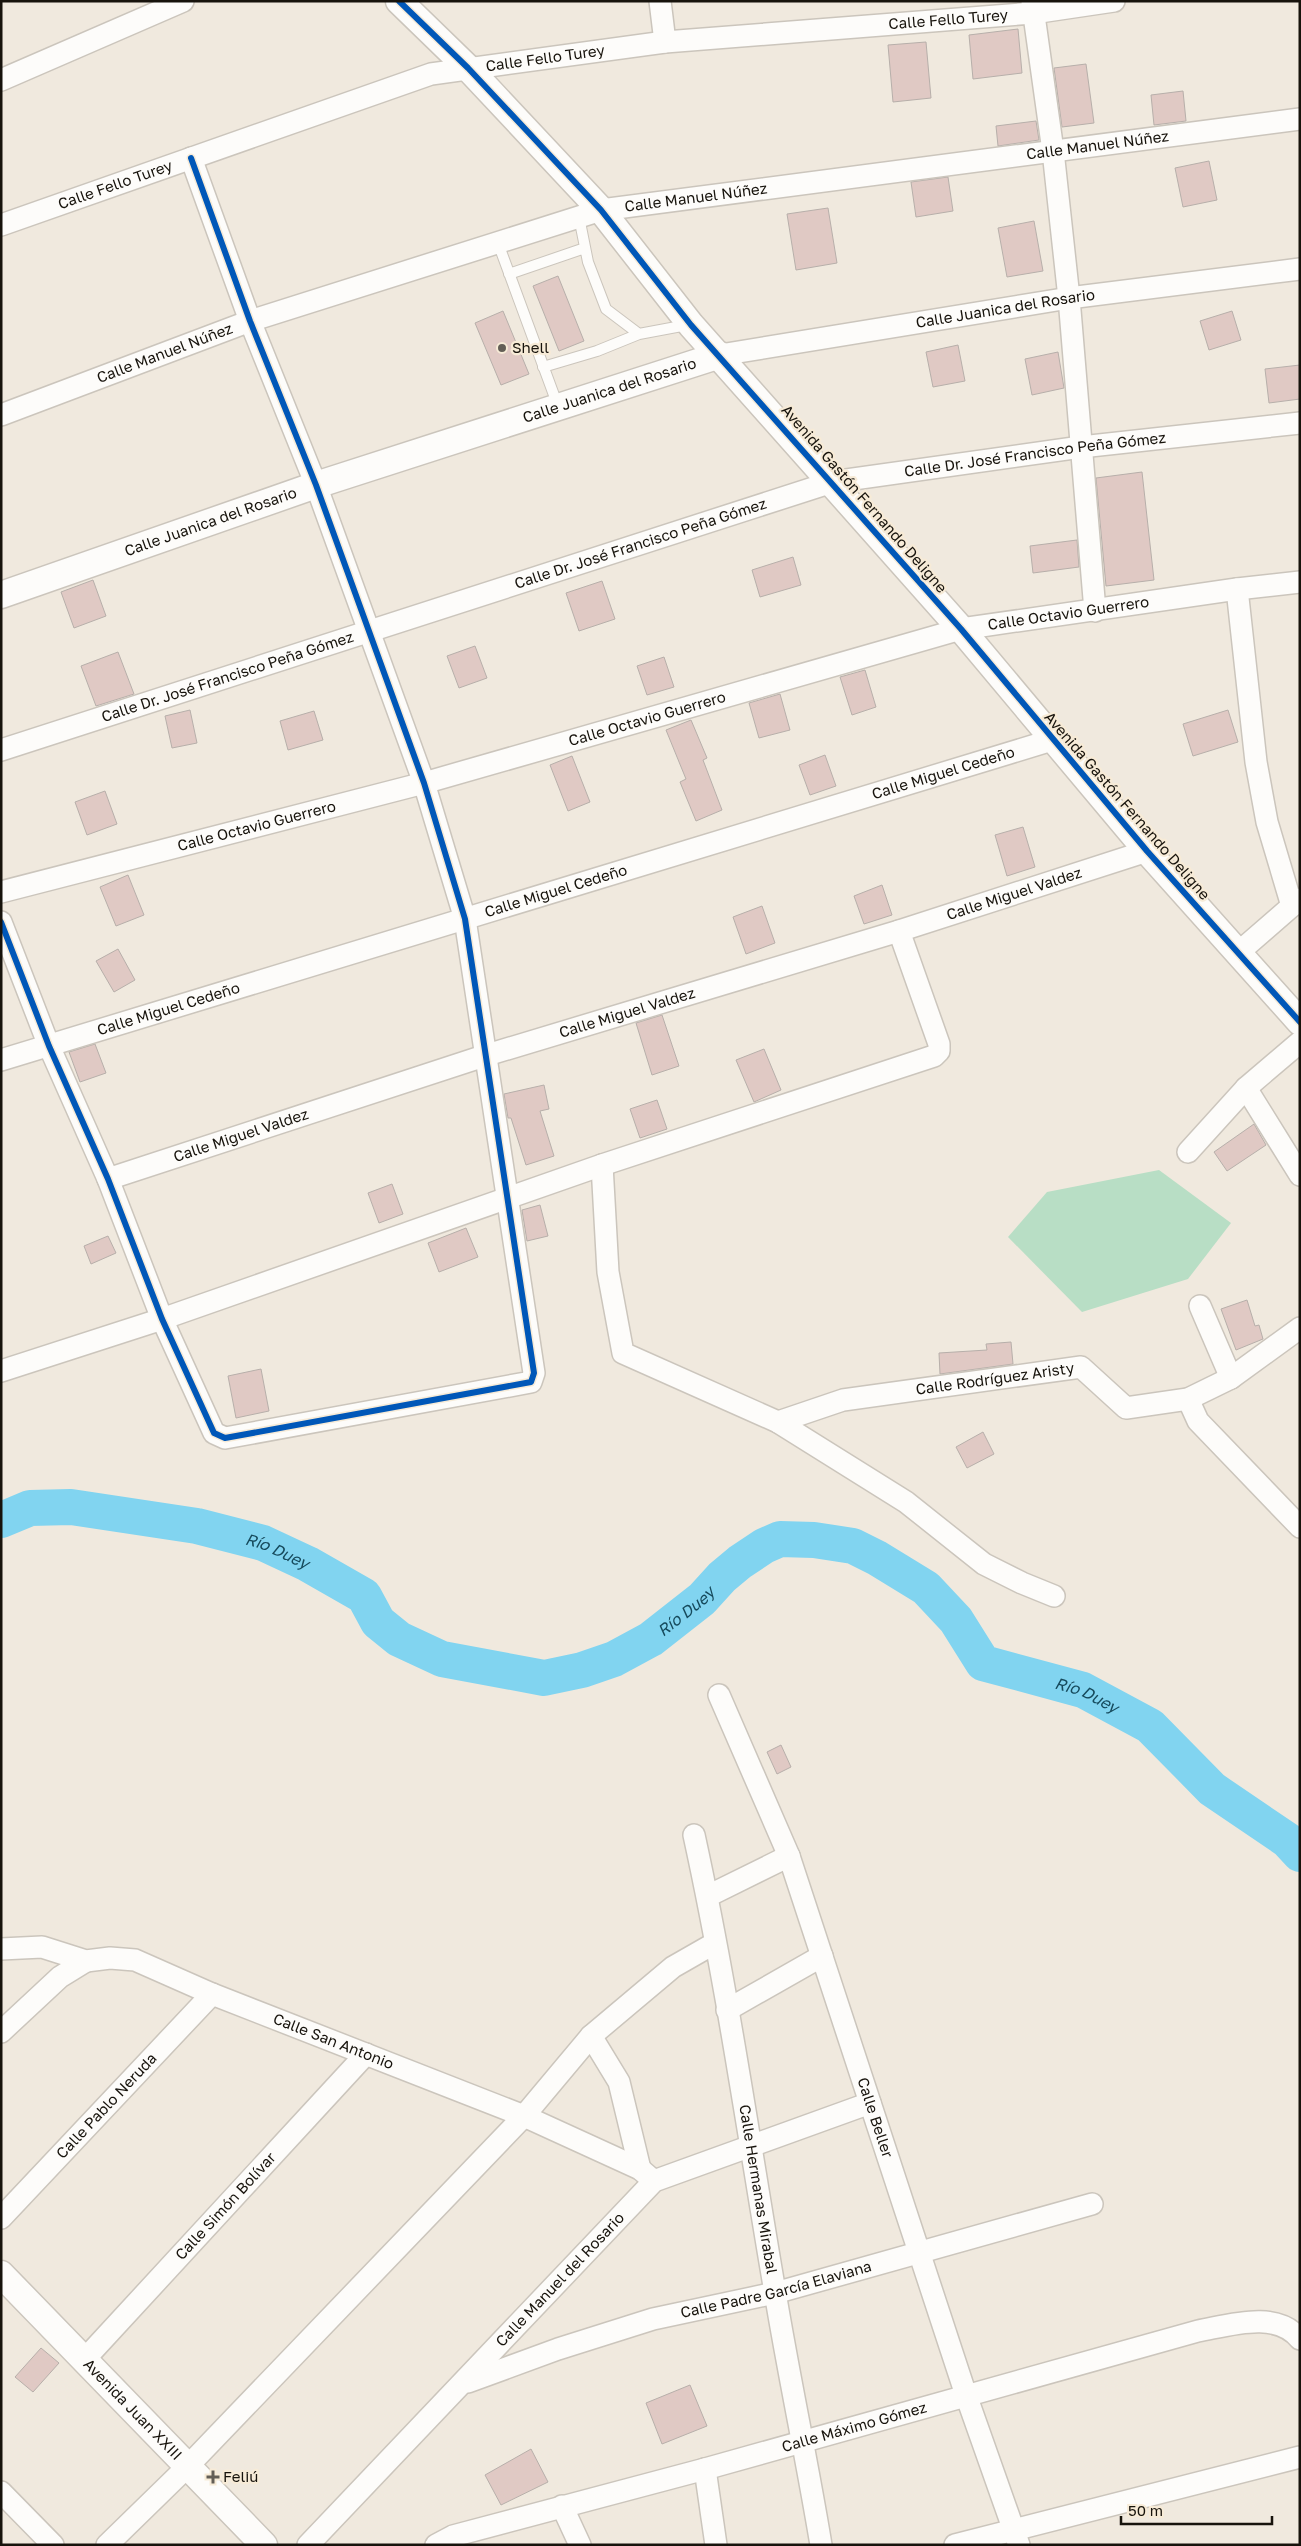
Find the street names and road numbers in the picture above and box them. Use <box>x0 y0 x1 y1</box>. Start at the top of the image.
street label: Calle Fello Turey <box>888 5 1009 32</box>
street label: Calle Fello Turey <box>484 40 606 74</box>
street label: Calle Manuel Núñez <box>1025 126 1170 163</box>
street label: Calle Fello Turey <box>55 155 175 212</box>
street label: Calle Manuel Núñez <box>623 178 769 215</box>
street label: Calle Juanica del Rosario <box>914 285 1096 331</box>
street label: Calle Manuel Núñez <box>94 318 235 386</box>
street label: Calle Juanica del Rosario <box>520 353 698 426</box>
street label: Avenida Gastón Fernando Deligne <box>778 401 951 596</box>
street label: Calle Dr. José Francisco Peña Gómez <box>903 428 1167 480</box>
street label: Calle Juanica del Rosario <box>122 483 299 559</box>
street label: Calle Dr. José Francisco Peña Gómez <box>512 494 769 592</box>
street label: Calle Octavio Guerrero <box>986 592 1150 633</box>
street label: Calle Dr. José Francisco Peña Gómez <box>99 627 356 725</box>
street label: Calle Octavio Guerrero <box>566 687 728 749</box>
street label: Avenida Gastón Fernando Deligne <box>1041 708 1214 903</box>
street label: Calle Miguel Cedeño <box>869 742 1017 802</box>
street label: Calle Octavio Guerrero <box>175 796 337 854</box>
street label: Calle Miguel Cedeño <box>482 860 629 920</box>
street label: Calle Miguel Valdez <box>944 863 1084 923</box>
street label: Calle Miguel Cedeño <box>95 978 242 1038</box>
street label: Calle Miguel Valdez <box>557 983 697 1041</box>
street label: Calle Miguel Valdez <box>171 1104 311 1165</box>
street label: Calle Rodríguez Aristy <box>914 1358 1076 1398</box>
street label: Calle San Antonio <box>271 2009 397 2072</box>
street label: Calle Pablo Neruda <box>52 2049 160 2162</box>
street label: Calle Beller <box>854 2075 897 2160</box>
street label: Calle Hermanas Mirabal <box>736 2103 782 2275</box>
street label: Calle Simón Bolívar <box>171 2148 279 2263</box>
street label: Calle Manuel del Rosario <box>491 2208 627 2350</box>
street label: Calle Padre García Elaviana <box>679 2256 873 2321</box>
street label: Avenida Juan XXIII <box>80 2355 186 2463</box>
street label: Calle Máximo Gómez <box>780 2397 929 2455</box>

